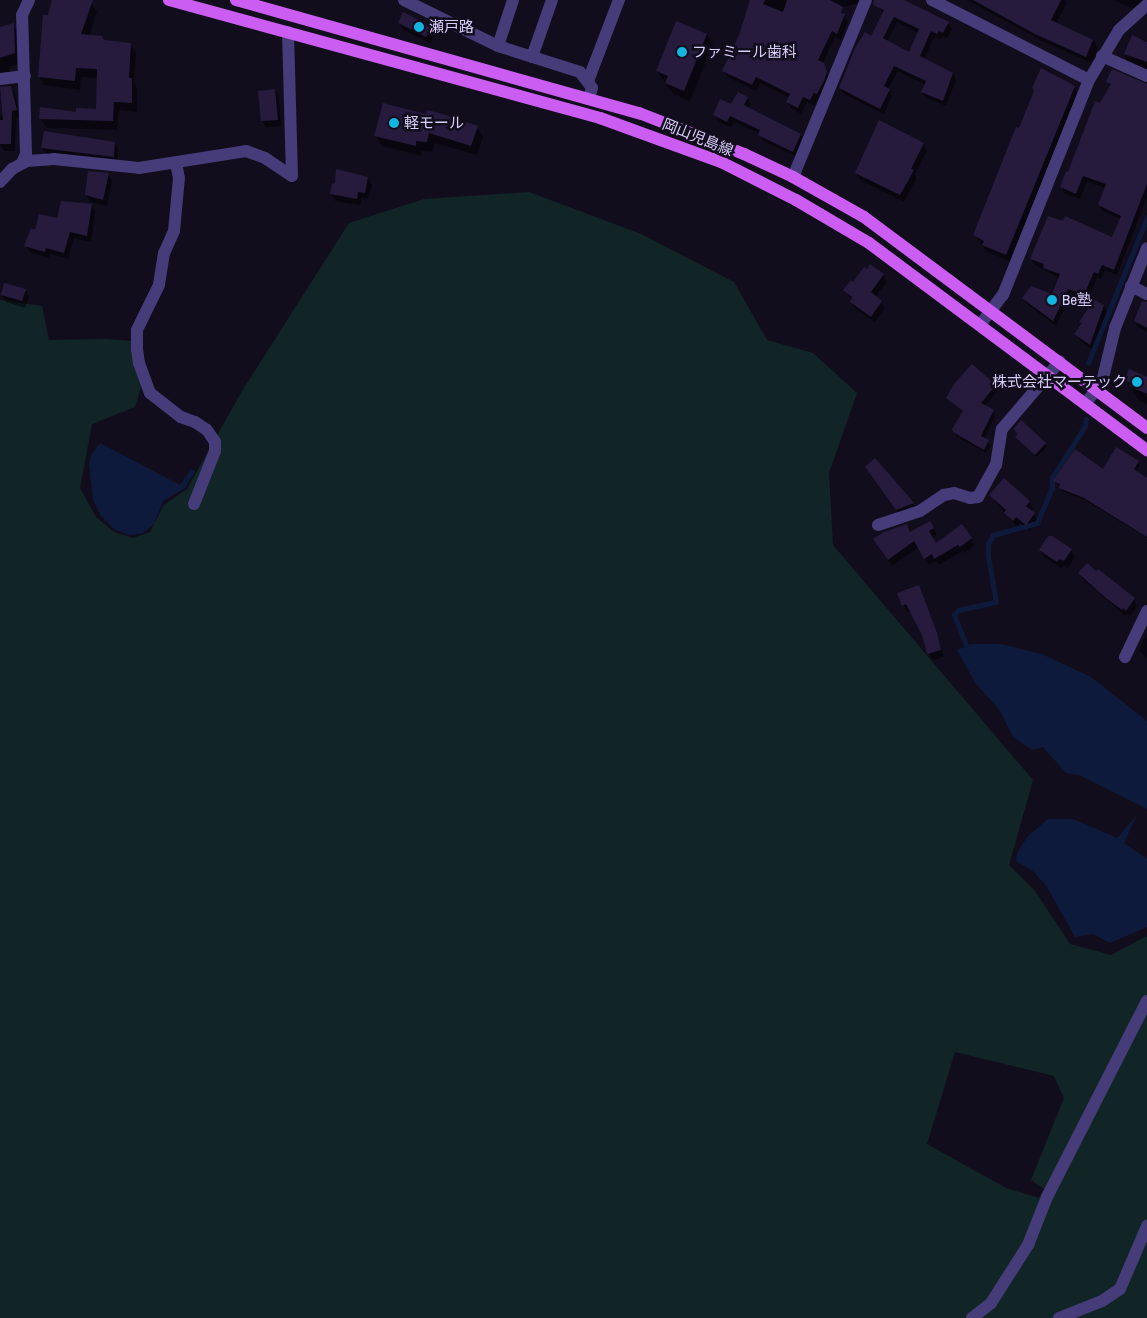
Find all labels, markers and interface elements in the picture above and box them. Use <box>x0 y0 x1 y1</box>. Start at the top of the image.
place label: 瀬戸路 <box>429 18 474 36</box>
marker: 瀬戸路 <box>413 21 425 33</box>
place label: ファミール歯科 <box>692 43 797 61</box>
marker: ファミール歯科 <box>676 46 688 58</box>
place label: 軽モール <box>404 114 464 132</box>
street label: 岡山児島線 <box>660 115 736 159</box>
marker: 軽モール <box>388 117 400 129</box>
place label: Be塾 <box>1062 291 1092 309</box>
marker: Be塾 <box>1046 294 1058 306</box>
place label: 株式会社マーテック <box>992 373 1127 391</box>
marker: 株式会社マーテック <box>1131 376 1143 388</box>

